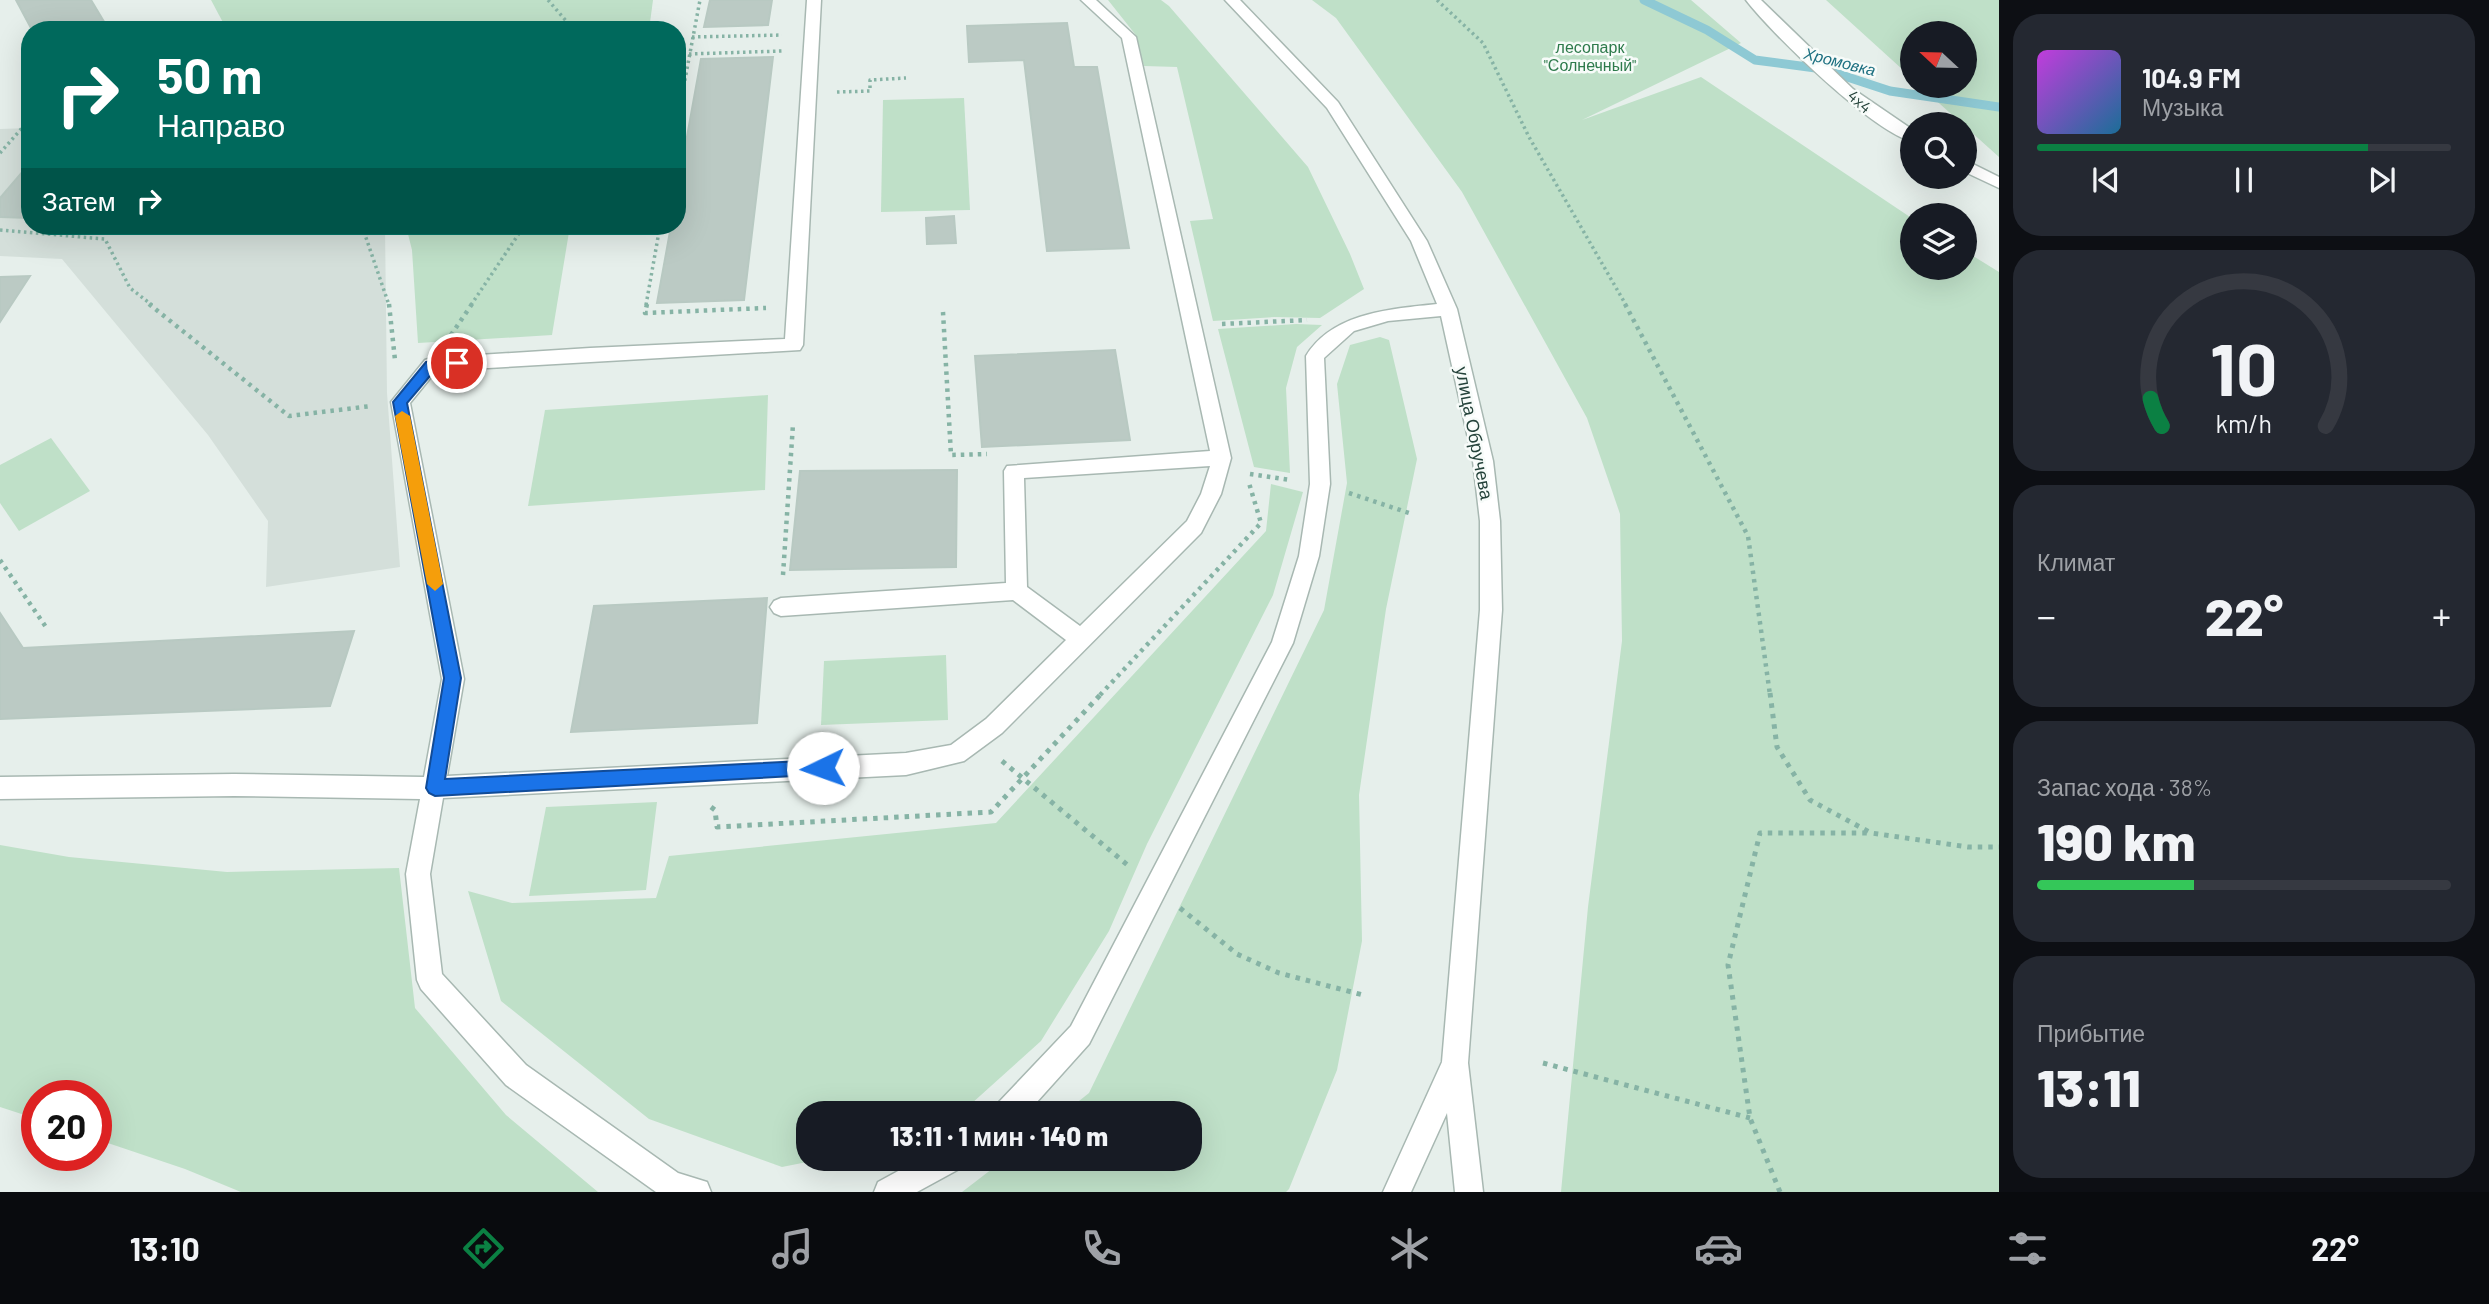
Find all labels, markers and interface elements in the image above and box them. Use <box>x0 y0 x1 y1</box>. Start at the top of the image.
north arrow <box>1900 21 1978 98</box>
map controls <box>1900 21 1977 280</box>
park label: лесопарк "Солнечный" <box>1544 37 1636 74</box>
water label: Хромовка <box>1801 43 1878 79</box>
text: 50 m <box>157 45 262 104</box>
icon: right <box>42 49 133 140</box>
text: 104.9 FM <box>2142 62 2241 93</box>
street label: 4x4 <box>1844 86 1876 116</box>
text: Музыка <box>2142 93 2223 121</box>
text: Направо <box>157 105 285 143</box>
button: search <box>1900 112 1977 189</box>
icon: previous <box>2087 161 2125 199</box>
icon: pause <box>2225 161 2263 199</box>
icon: next <box>2363 161 2401 199</box>
icon: right <box>130 182 168 220</box>
text: Затем <box>42 185 116 216</box>
button: layers <box>1900 203 1977 280</box>
text: 10 <box>2210 324 2278 412</box>
pin <box>427 333 487 393</box>
icon: arrive <box>438 344 476 382</box>
street label: улица Обручева <box>1451 365 1499 502</box>
text: km/h <box>2216 408 2272 438</box>
text: Климат <box>2037 548 2115 576</box>
text: 22° <box>2205 584 2283 646</box>
text: − <box>2037 592 2056 638</box>
text: + <box>2432 592 2451 638</box>
position arrow <box>786 731 860 805</box>
text: Запас хода · 38% <box>2037 773 2212 801</box>
text: 190 km <box>2037 809 2195 871</box>
text: Прибытие <box>2037 1019 2145 1047</box>
text: 13:11 <box>2037 1055 2141 1117</box>
speed limit sign: 20 <box>21 1080 112 1171</box>
text: 13:11 · 1 мин · 140 m <box>890 1120 1108 1151</box>
icon: directions <box>459 1224 508 1273</box>
icon: music <box>768 1224 817 1273</box>
icon: phone <box>1077 1224 1126 1273</box>
icon: climate <box>1385 1224 1434 1273</box>
icon: car <box>1694 1224 1743 1273</box>
icon: filters <box>2003 1224 2052 1273</box>
text: 13:10 <box>130 1229 200 1267</box>
text: 22° <box>2311 1229 2359 1267</box>

